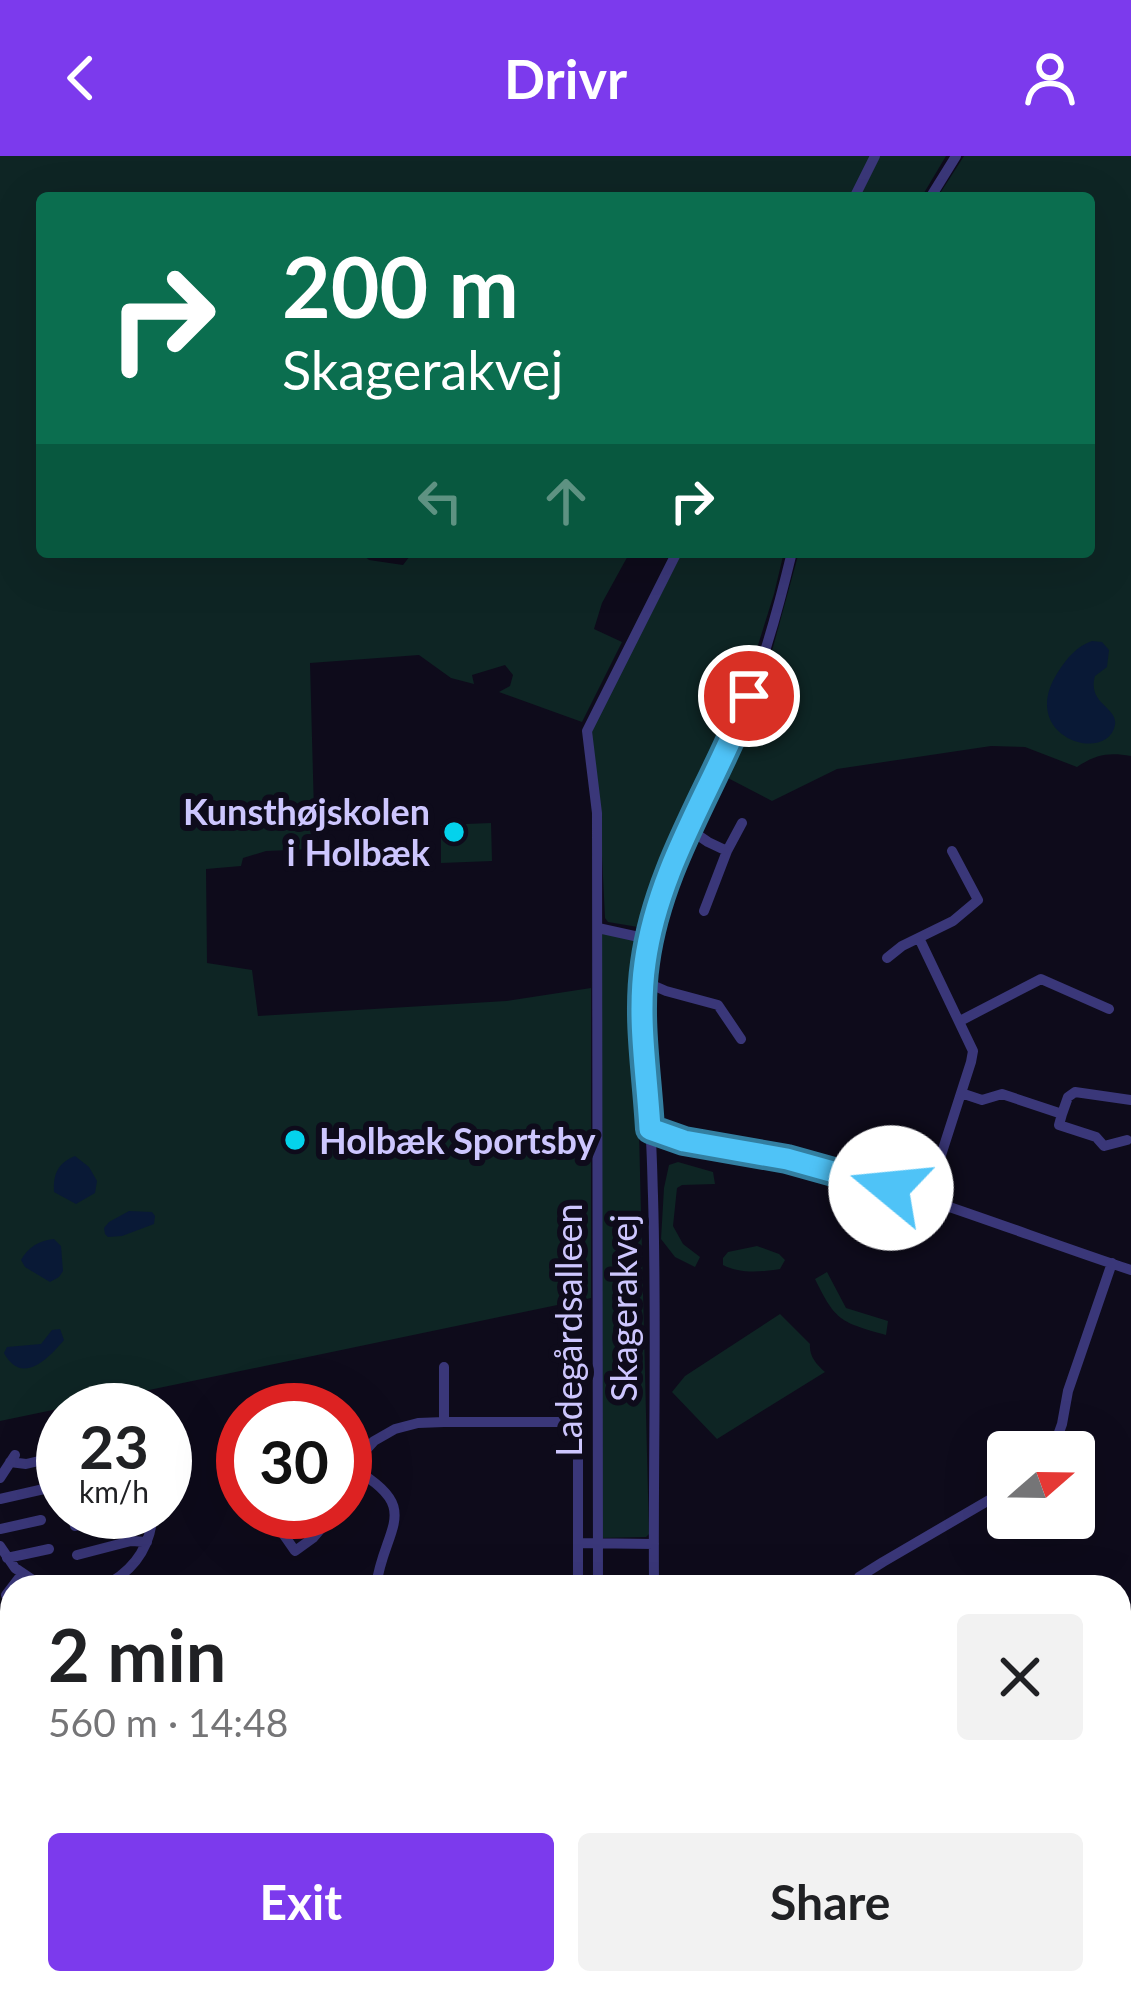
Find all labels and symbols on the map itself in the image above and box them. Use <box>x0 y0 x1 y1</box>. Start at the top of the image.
pin <box>698 645 800 747</box>
place label: Kunsthøjskolen i Holbæk <box>183 789 431 874</box>
marker: Kunsthøjskolen i Holbæk <box>441 819 467 845</box>
place label: Holbæk Sportsby <box>319 1118 595 1162</box>
position arrow <box>828 1125 954 1251</box>
marker: Holbæk Sportsby <box>282 1127 308 1153</box>
street label: Ladegårdsalleen <box>546 1203 590 1457</box>
street label: Skagerakvej <box>601 1214 645 1402</box>
speed limit sign: 30 <box>216 1383 372 1539</box>
north arrow <box>987 1431 1095 1539</box>

